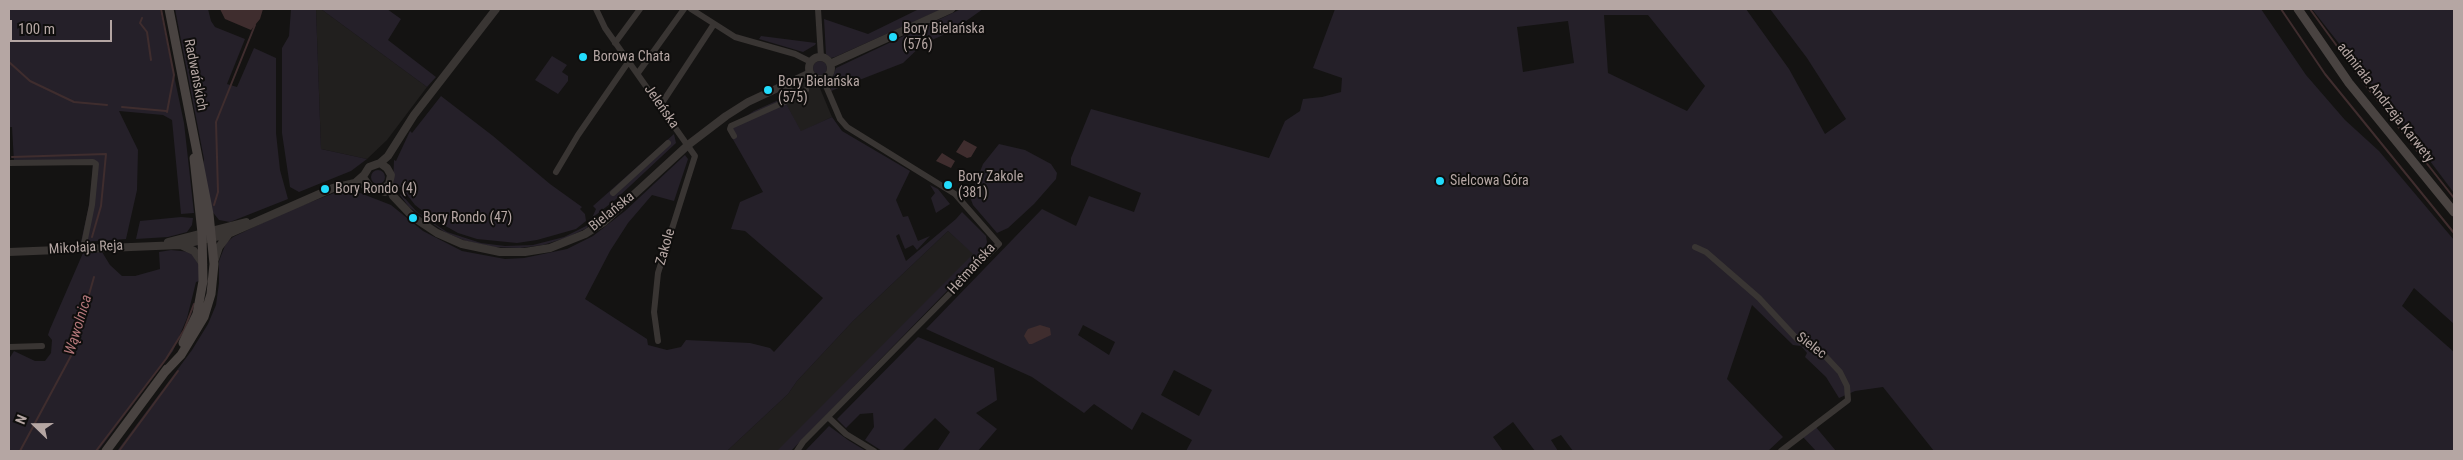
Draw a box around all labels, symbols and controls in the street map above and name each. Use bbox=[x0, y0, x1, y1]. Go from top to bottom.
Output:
scale bar bbox=[12, 10, 115, 42]
text: 100 m bbox=[18, 20, 55, 38]
place label: Bory Bielańska (576) bbox=[903, 21, 985, 54]
marker: Bory Bielańska (576) bbox=[887, 31, 899, 43]
street label: Radwańskich bbox=[180, 38, 210, 112]
street label: admirała Andrzeja Karwety bbox=[2333, 40, 2437, 166]
place label: Borowa Chata bbox=[593, 49, 670, 65]
marker: Borowa Chata bbox=[577, 51, 589, 63]
place label: Bory Bielańska (575) bbox=[778, 74, 860, 106]
street label: Jeleńska bbox=[640, 82, 682, 132]
marker: Bory Bielańska (575) bbox=[762, 84, 774, 96]
place label: Bory Zakole (381) bbox=[958, 169, 1023, 202]
place label: Sielcowa Góra bbox=[1450, 173, 1529, 189]
marker: Sielcowa Góra bbox=[1434, 175, 1446, 187]
marker: Bory Zakole (381) bbox=[942, 179, 954, 191]
place label: Bory Rondo (4) bbox=[335, 181, 417, 197]
marker: Bory Rondo (4) bbox=[319, 183, 331, 195]
street label: Bielańska bbox=[586, 189, 638, 235]
place label: Bory Rondo (47) bbox=[423, 210, 512, 226]
marker: Bory Rondo (47) bbox=[407, 212, 419, 224]
street label: Zakole bbox=[653, 227, 679, 267]
street label: Mikołaja Reja bbox=[48, 238, 124, 258]
street label: Hetmańska bbox=[945, 240, 999, 298]
water label: Wąwolnica bbox=[61, 293, 97, 357]
street label: Sielec bbox=[1793, 329, 1829, 363]
north arrow bbox=[10, 400, 60, 450]
text: N bbox=[12, 412, 30, 426]

